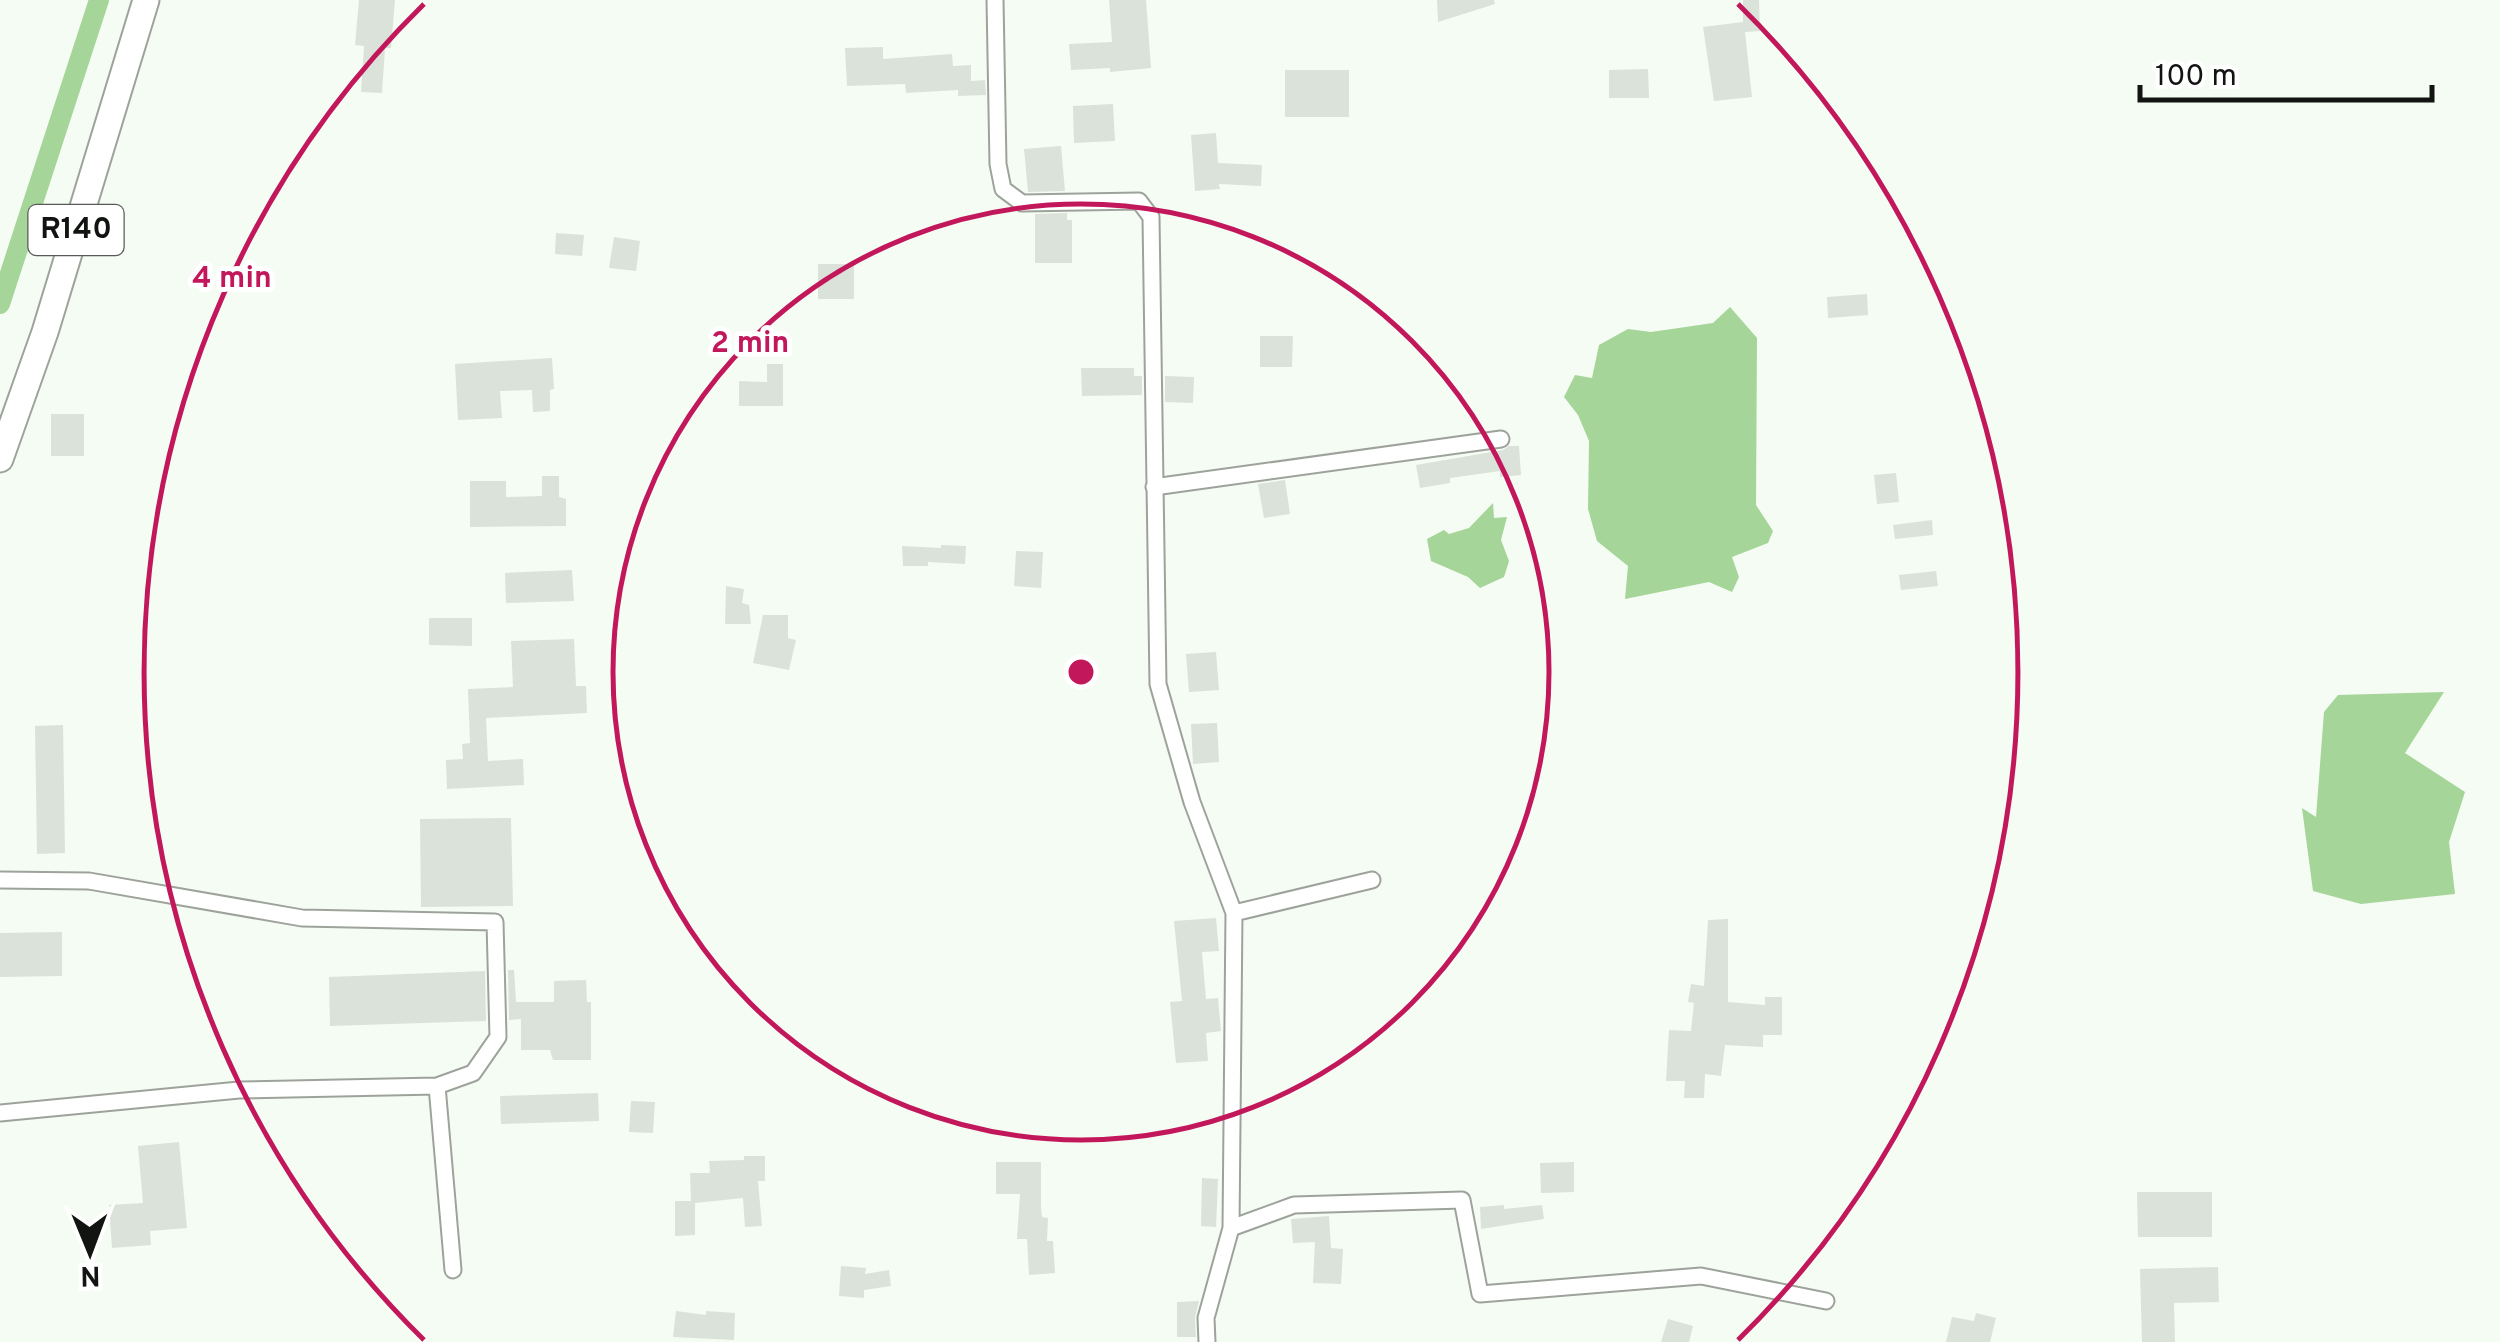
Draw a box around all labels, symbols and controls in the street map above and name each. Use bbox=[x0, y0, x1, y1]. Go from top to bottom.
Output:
scale bar bbox=[2140, 40, 2432, 102]
text: 100 m bbox=[2155, 59, 2237, 96]
road number: R140 bbox=[28, 205, 124, 255]
text: 4 min bbox=[192, 261, 272, 298]
text: 2 min bbox=[711, 326, 789, 363]
centre of rings bbox=[1063, 654, 1099, 690]
north arrow bbox=[40, 1202, 140, 1302]
text: N bbox=[80, 1256, 101, 1292]

